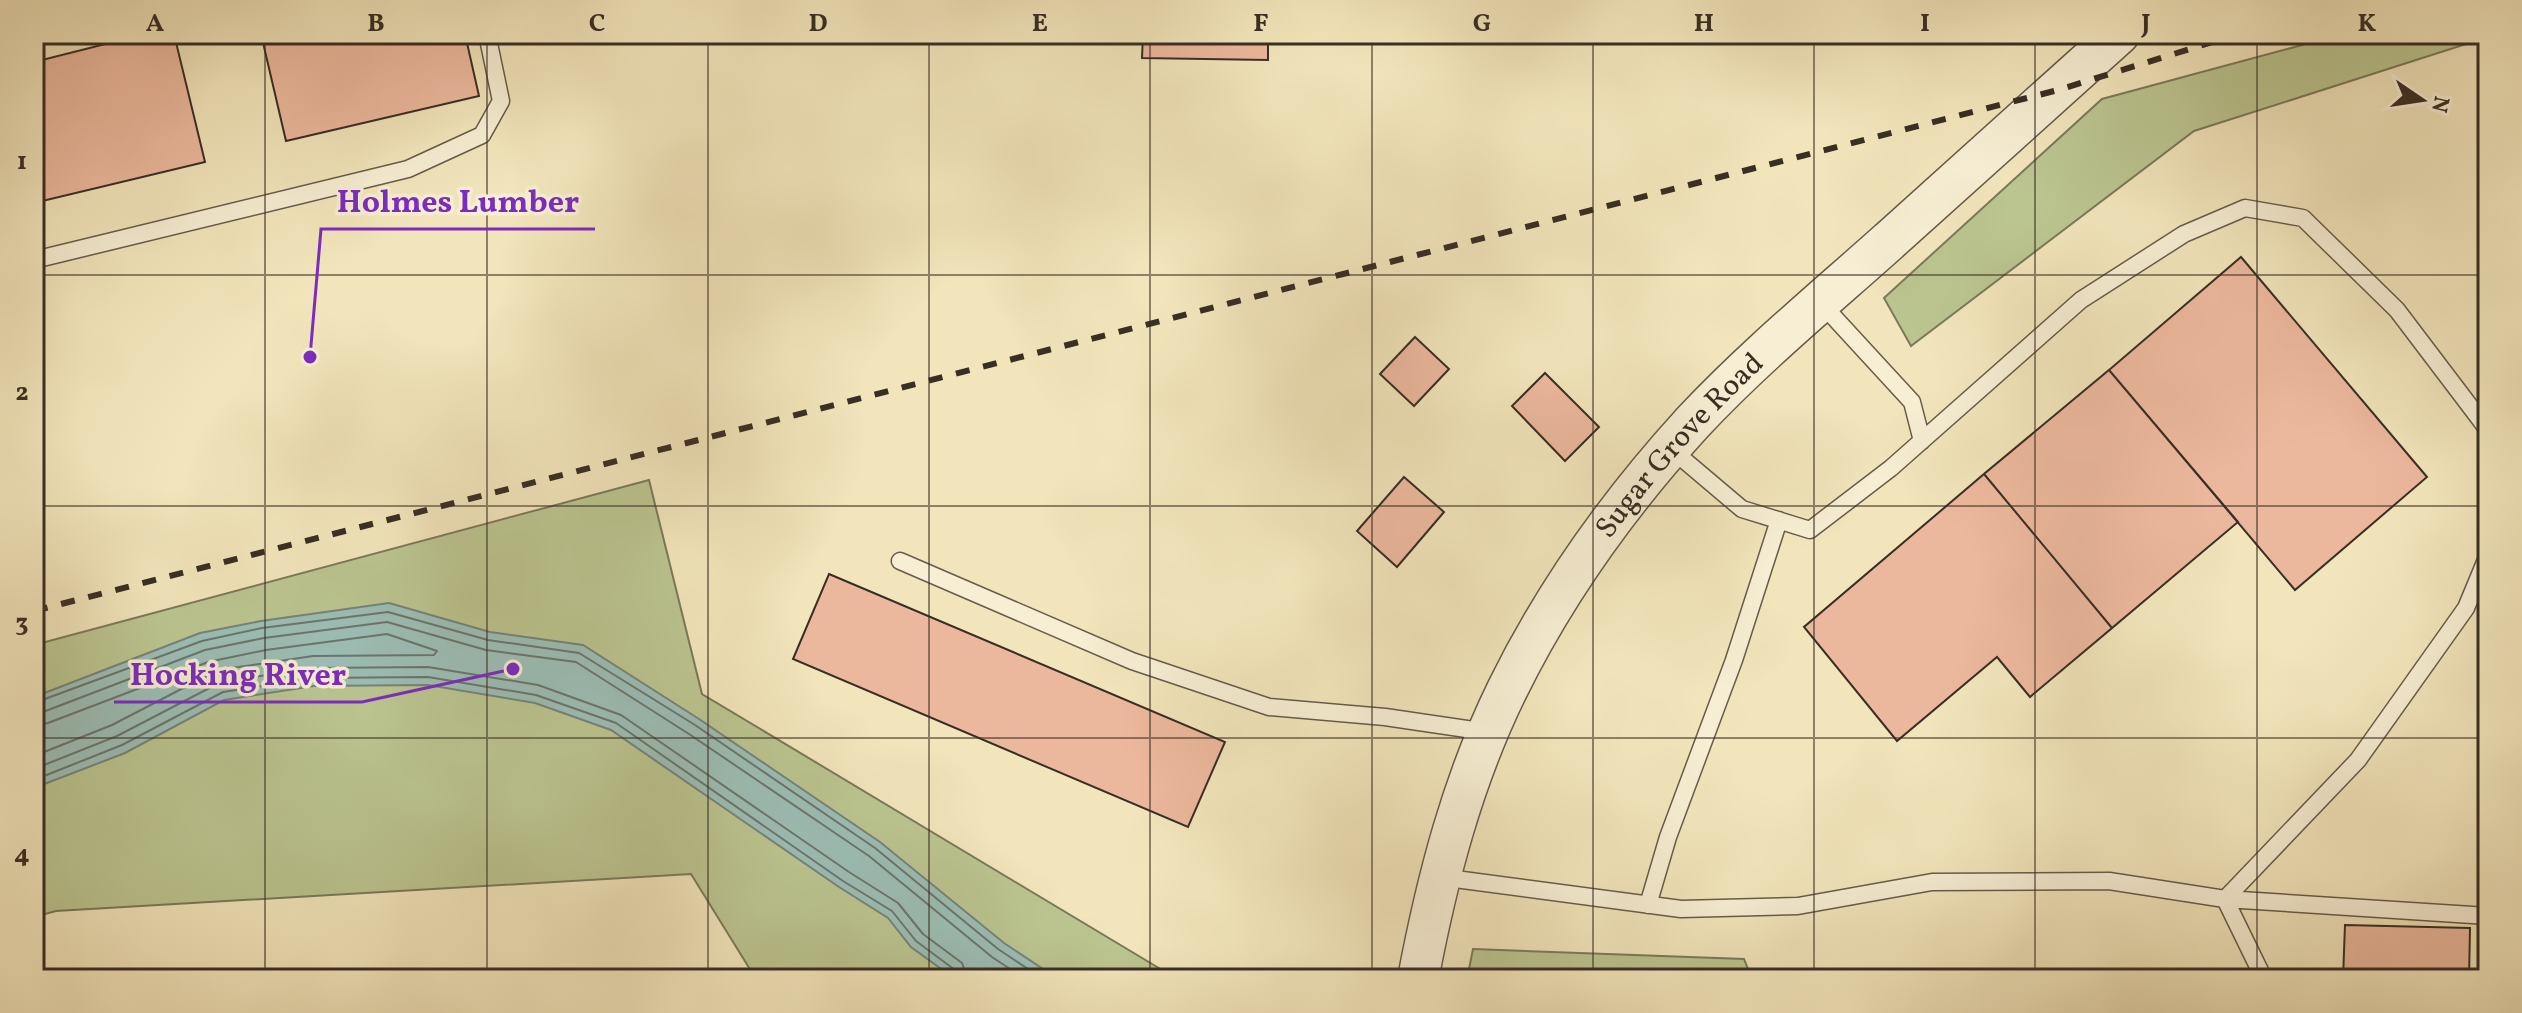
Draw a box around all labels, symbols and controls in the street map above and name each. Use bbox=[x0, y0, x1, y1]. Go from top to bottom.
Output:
text: A bbox=[146, 6, 165, 42]
text: B bbox=[367, 6, 385, 42]
text: C bbox=[589, 6, 605, 42]
text: D bbox=[808, 6, 828, 42]
text: E bbox=[1032, 6, 1048, 42]
text: F bbox=[1253, 6, 1269, 42]
text: G bbox=[1473, 6, 1491, 42]
text: H bbox=[1694, 6, 1714, 42]
text: I bbox=[1920, 6, 1930, 42]
text: J bbox=[2140, 6, 2151, 42]
text: K bbox=[2358, 6, 2377, 42]
north arrow bbox=[2382, 60, 2462, 140]
text: N bbox=[2422, 93, 2456, 115]
text: 1 bbox=[17, 144, 27, 180]
callout: Holmes Lumber bbox=[321, 173, 595, 229]
text: Holmes Lumber bbox=[337, 182, 579, 226]
street label: Sugar Grove Road bbox=[1586, 344, 1774, 548]
text: 2 bbox=[15, 375, 29, 411]
text: 3 bbox=[15, 606, 29, 642]
callout: Hocking River bbox=[114, 646, 362, 702]
text: Hocking River bbox=[130, 655, 346, 699]
text: 4 bbox=[14, 837, 30, 873]

